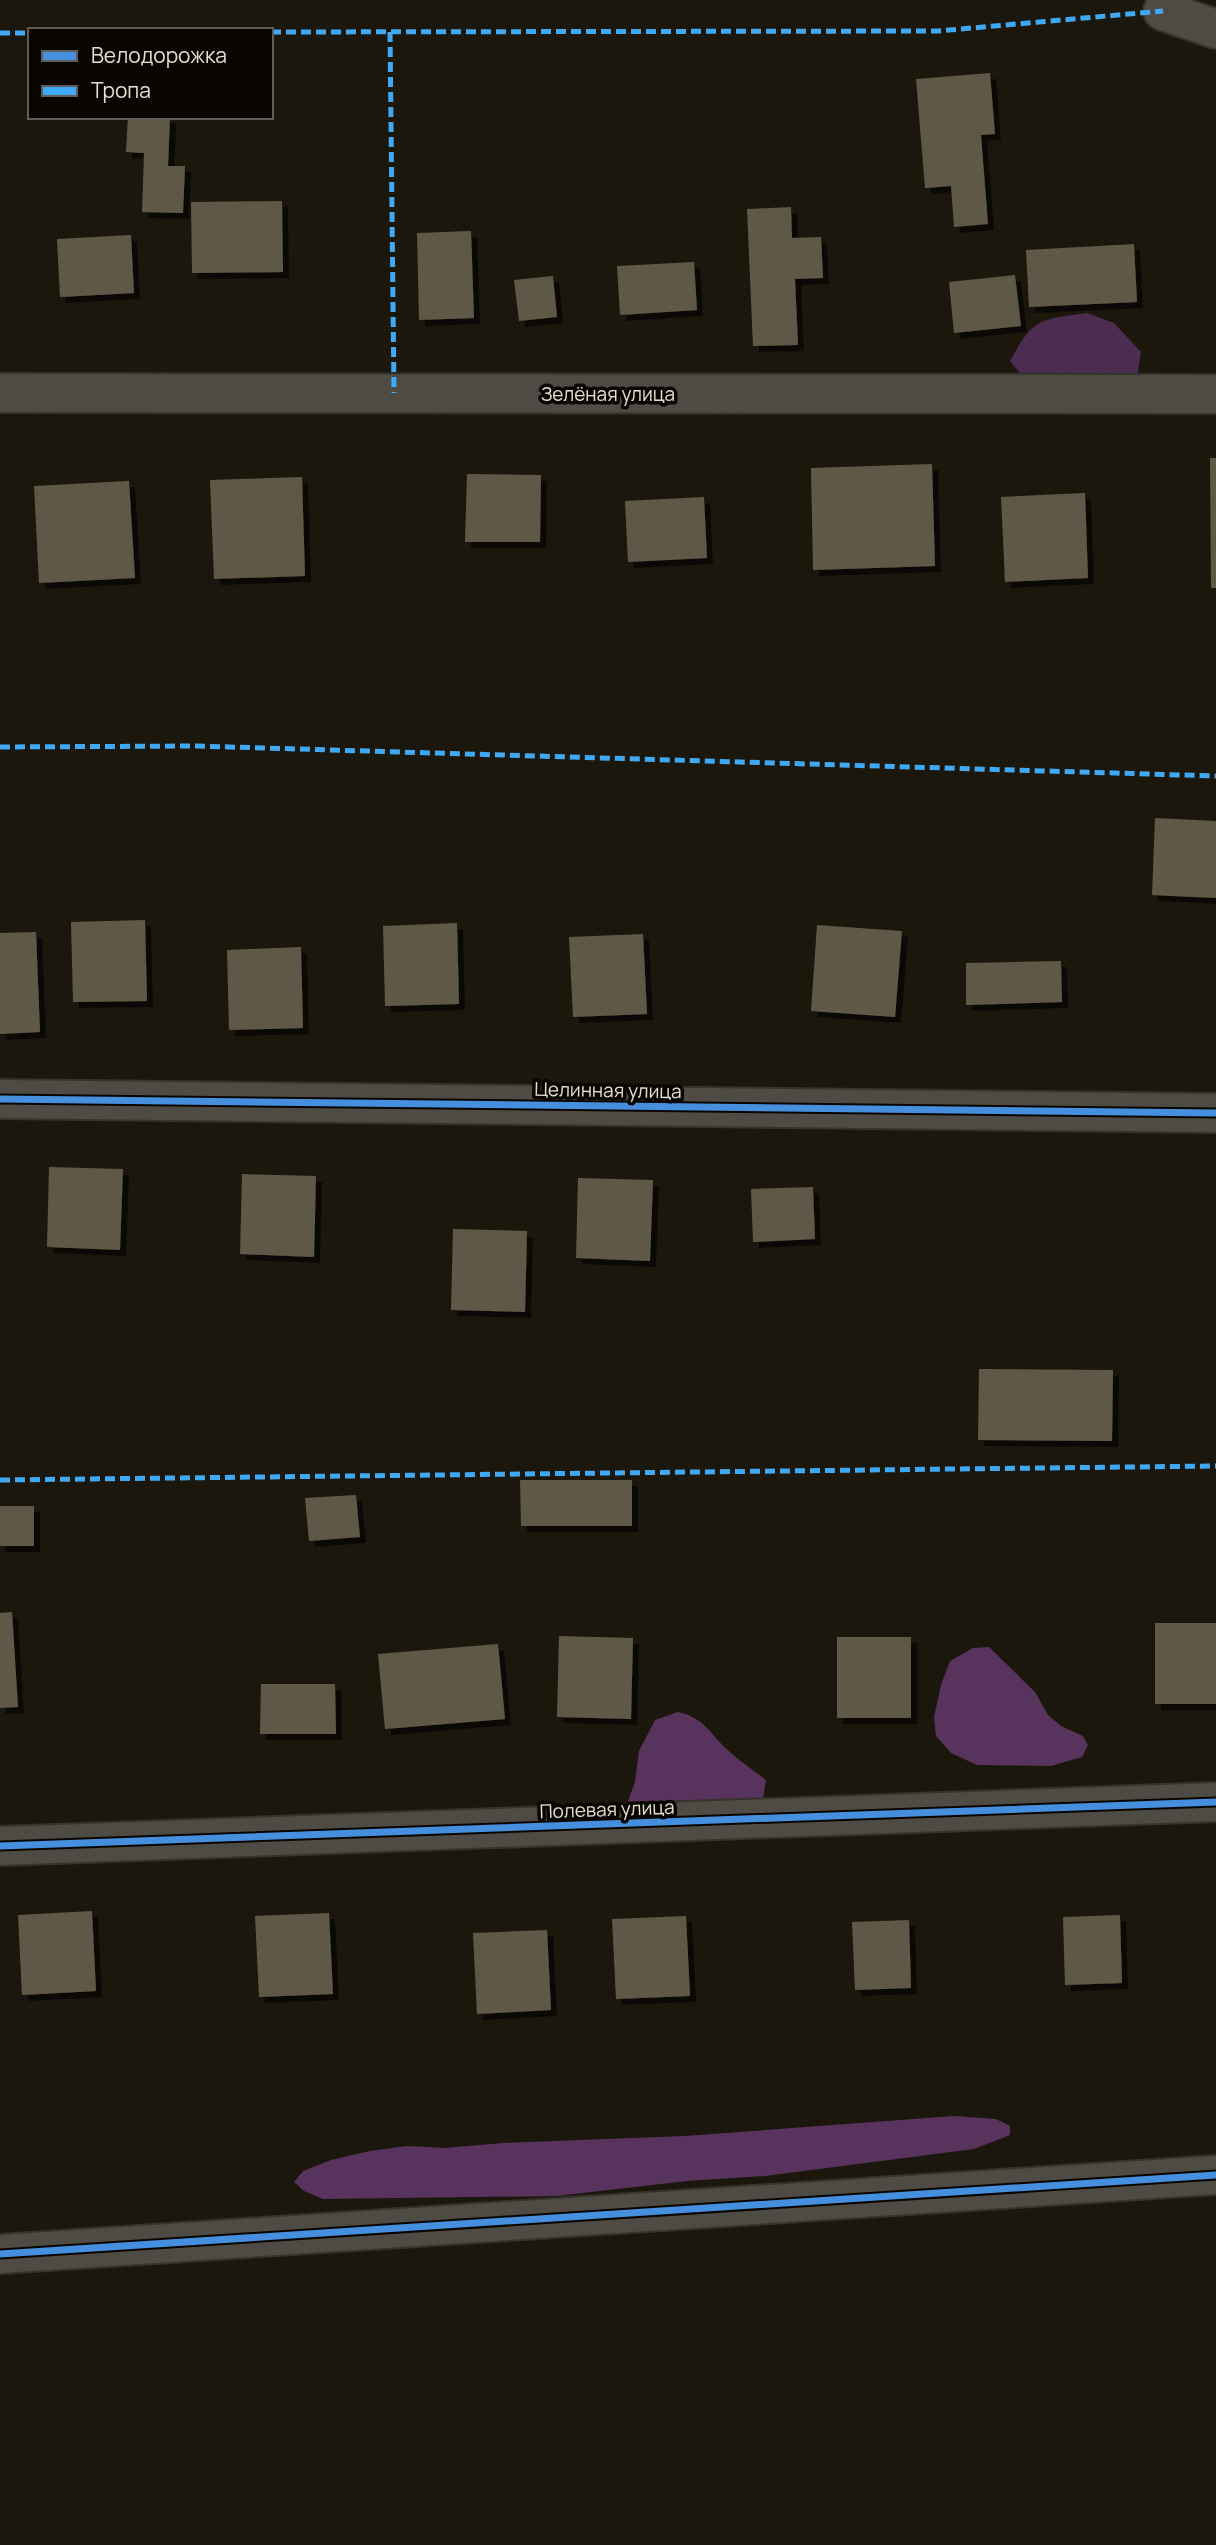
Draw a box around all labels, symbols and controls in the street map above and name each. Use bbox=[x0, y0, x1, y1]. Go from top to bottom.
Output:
legend bbox=[28, 28, 273, 119]
text: Велодорожка bbox=[91, 41, 227, 69]
text: Тропа bbox=[91, 76, 151, 104]
street label: Зелёная улица bbox=[541, 381, 675, 407]
street label: Целинная улица bbox=[534, 1076, 682, 1104]
street label: Полевая улица bbox=[539, 1794, 675, 1824]

